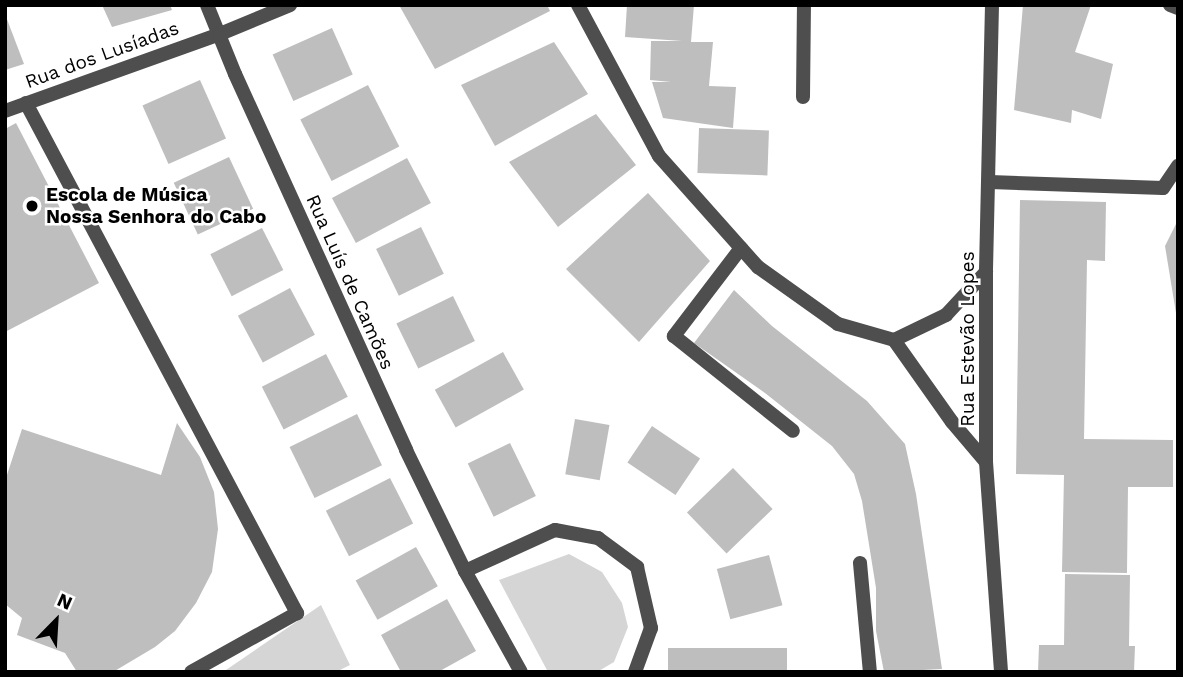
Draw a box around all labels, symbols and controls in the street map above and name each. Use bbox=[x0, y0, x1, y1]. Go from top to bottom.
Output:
street label: Rua dos Lusíadas bbox=[22, 16, 182, 94]
place label: Escola de Música Nossa Senhora do Cabo bbox=[46, 184, 267, 228]
street label: Rua Luís de Camões bbox=[301, 191, 399, 373]
marker: Escola de Música Nossa Senhora do Cabo bbox=[24, 198, 40, 214]
street label: Rua Estevão Lopes bbox=[957, 251, 979, 427]
north arrow bbox=[21, 586, 91, 656]
text: N bbox=[54, 588, 76, 615]

